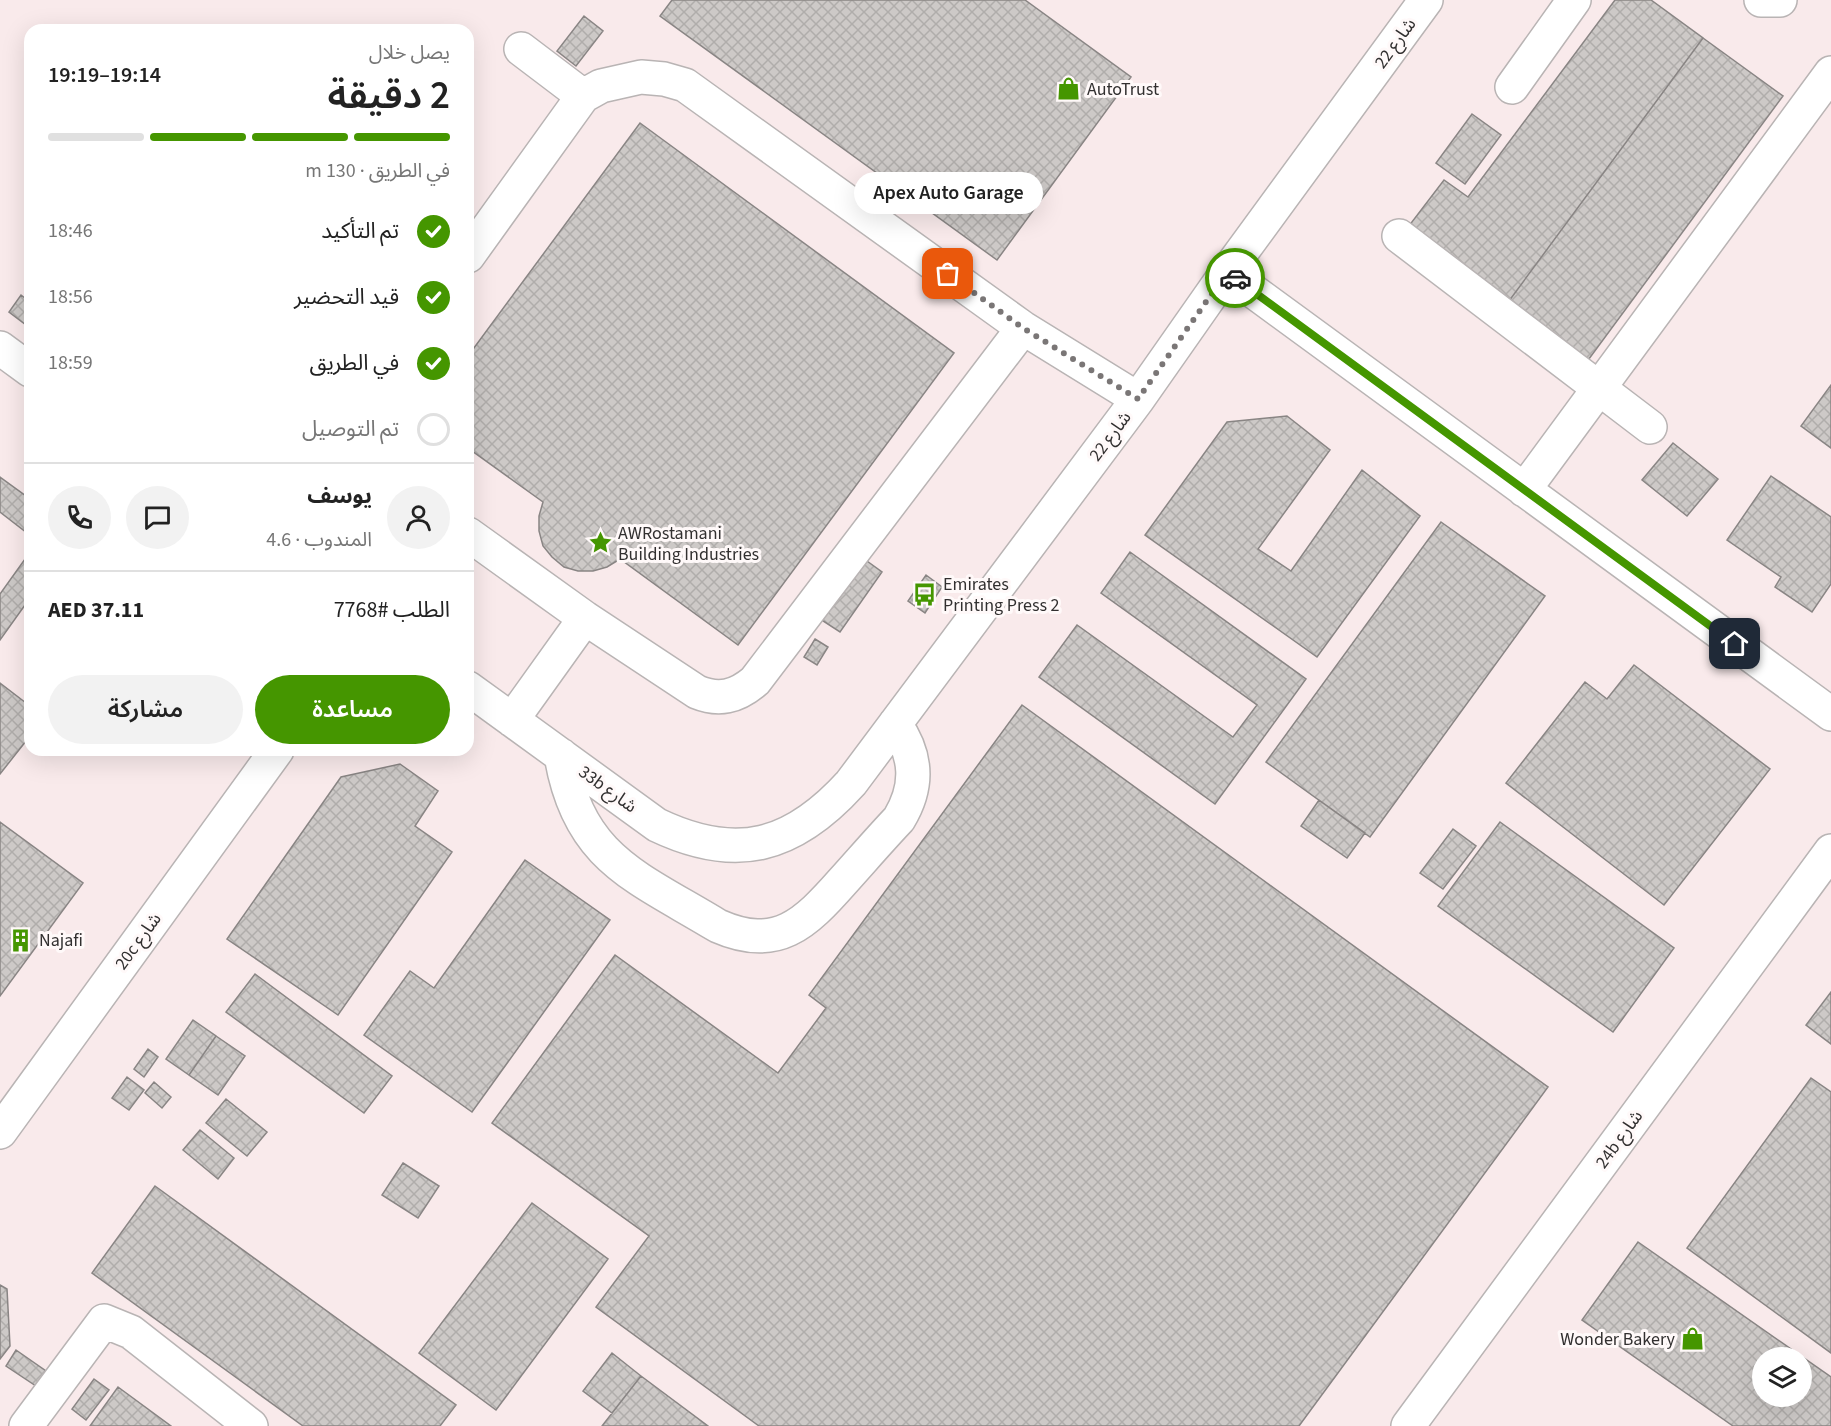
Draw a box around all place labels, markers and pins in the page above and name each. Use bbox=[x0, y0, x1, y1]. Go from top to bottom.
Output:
shop icon: AutoTrust bbox=[1056, 76, 1082, 102]
place label: AutoTrust bbox=[1087, 77, 1159, 102]
callout: Apex Auto Garage bbox=[854, 172, 1042, 214]
pin bbox=[922, 248, 973, 299]
place label: AWRostamani Building Industries bbox=[618, 521, 759, 567]
place icon: AWRostamani Building Industries bbox=[587, 530, 613, 556]
place label: Emirates Printing Press 2 bbox=[943, 572, 1060, 618]
bus stop icon: Emirates Printing Press 2 bbox=[912, 581, 938, 607]
pin bbox=[1709, 618, 1760, 669]
building icon: Najafi bbox=[8, 927, 34, 953]
place label: Najafi bbox=[39, 928, 83, 953]
shop icon: Wonder Bakery bbox=[1680, 1326, 1706, 1352]
place label: Wonder Bakery bbox=[1560, 1327, 1676, 1352]

